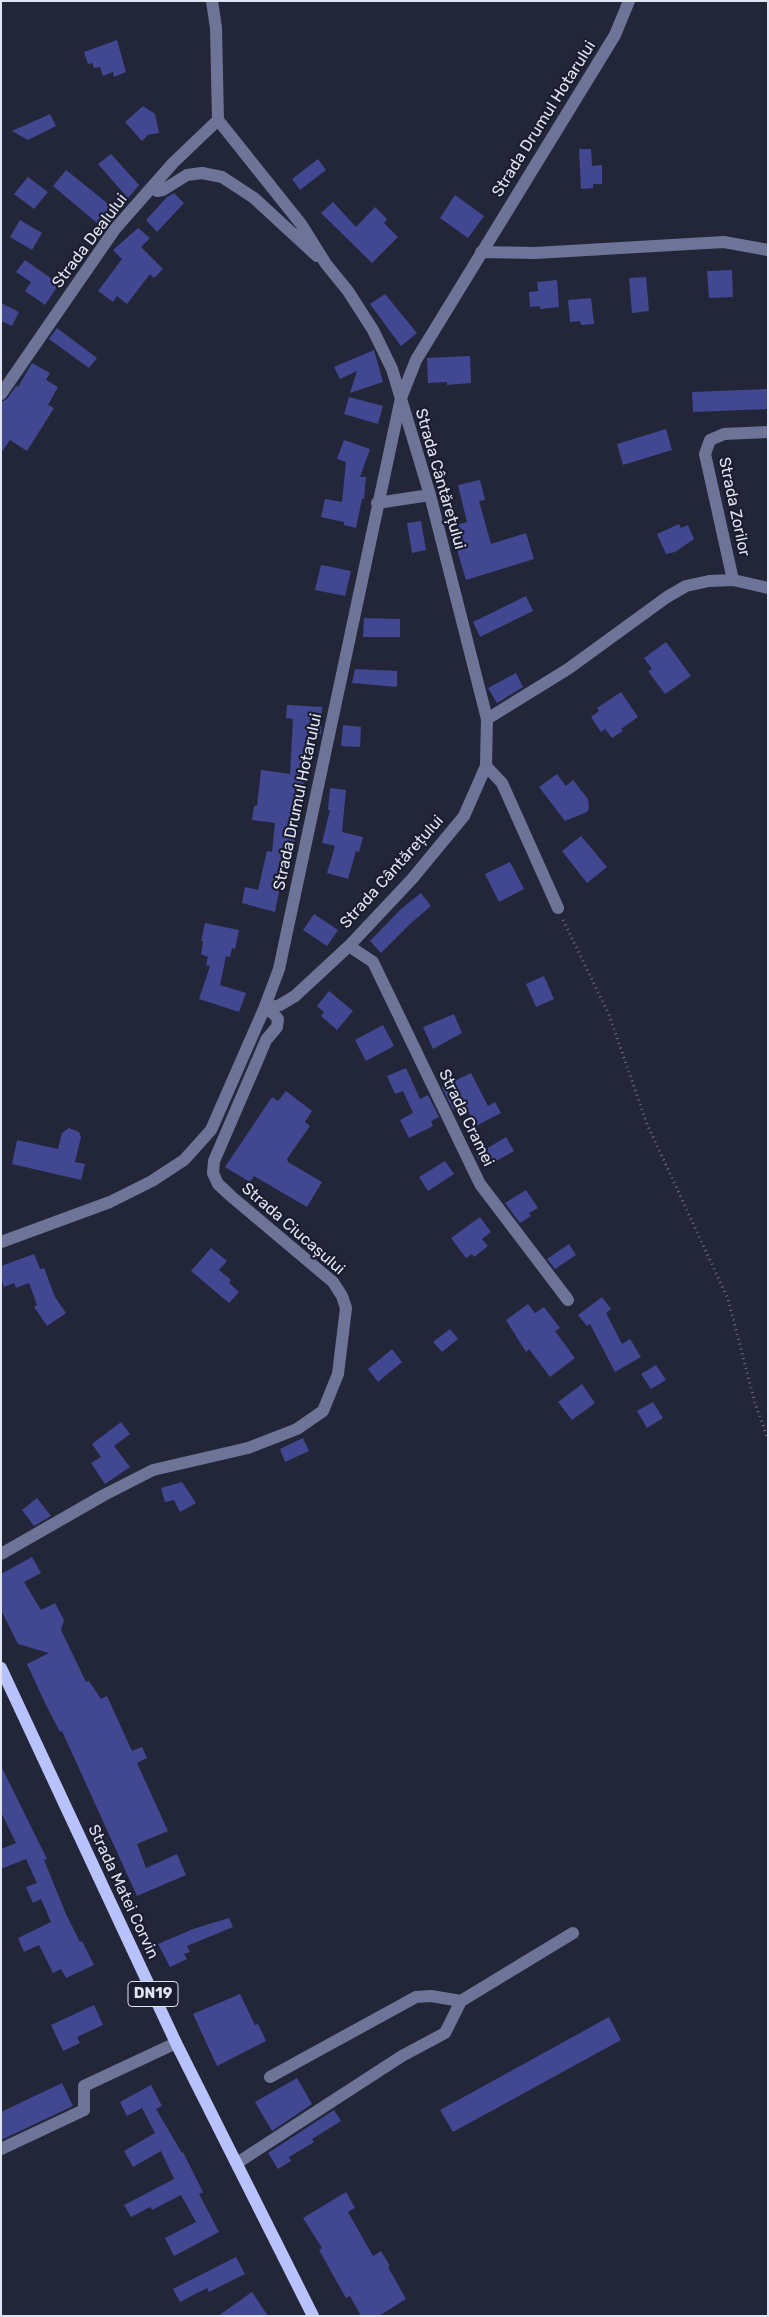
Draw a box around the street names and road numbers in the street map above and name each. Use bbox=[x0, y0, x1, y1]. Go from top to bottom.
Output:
street label: Strada Drumul Hotarului bbox=[488, 37, 600, 201]
street label: Strada Dealului bbox=[48, 190, 132, 292]
street label: Strada Cântărețului bbox=[411, 406, 469, 552]
street label: Strada Zorilor bbox=[714, 456, 754, 558]
street label: Strada Drumul Hotarului bbox=[270, 712, 326, 892]
street label: Strada Cântărețului bbox=[336, 812, 448, 932]
street label: Strada Cramei bbox=[434, 1066, 498, 1170]
street label: Strada Ciucașului bbox=[238, 1179, 348, 1279]
street label: Strada Matei Corvin bbox=[83, 1822, 163, 1962]
road number: DN19 bbox=[128, 1982, 178, 2006]

